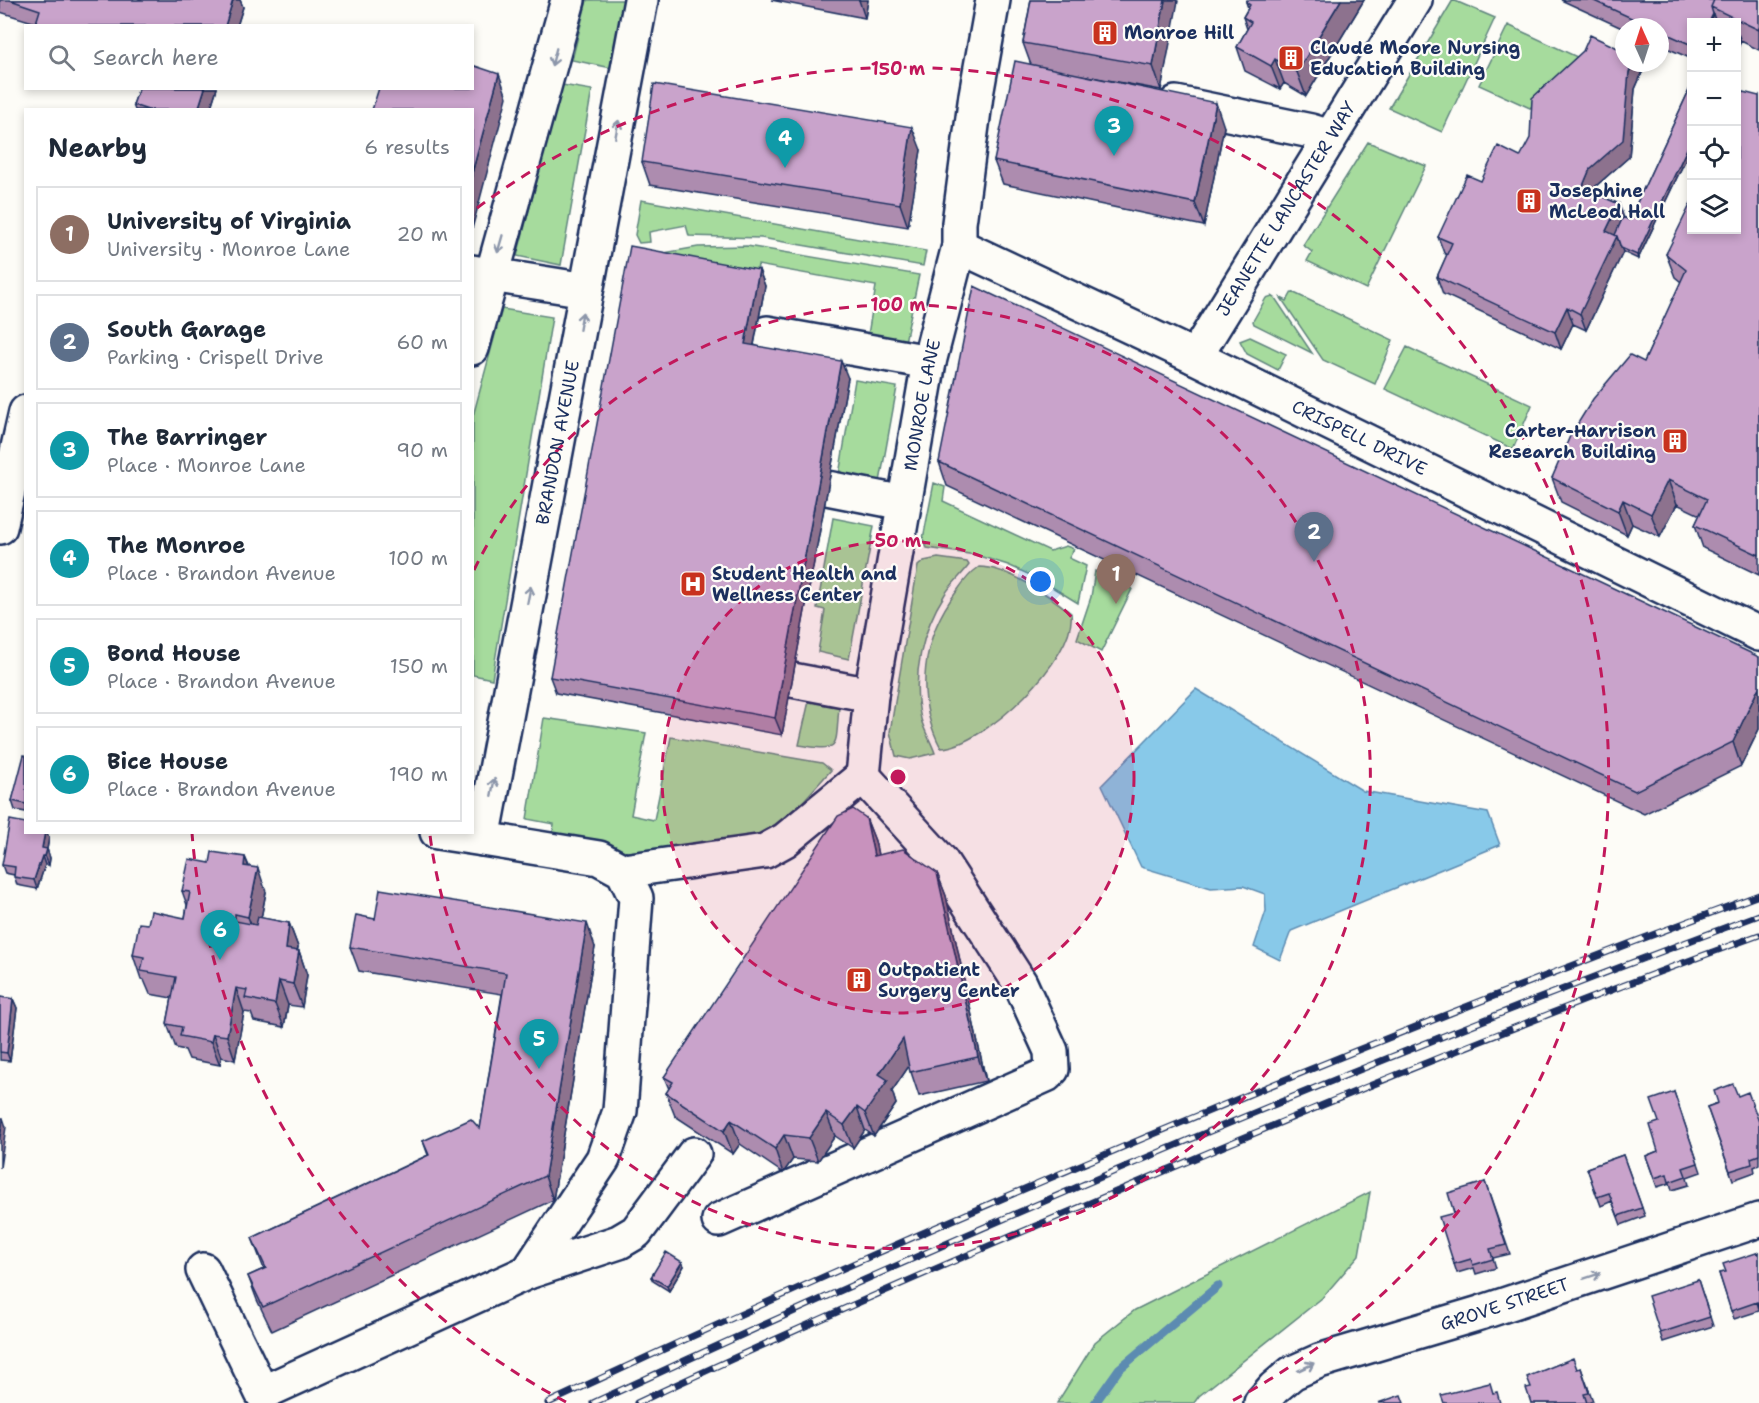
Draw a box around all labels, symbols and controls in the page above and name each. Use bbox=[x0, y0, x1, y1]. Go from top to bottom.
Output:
building icon: Monroe Hill bbox=[1090, 18, 1120, 48]
north arrow bbox=[1615, 18, 1669, 72]
map controls bbox=[1687, 18, 1741, 234]
button: + bbox=[1687, 18, 1741, 72]
place label: Monroe Hill bbox=[1124, 21, 1234, 45]
search box bbox=[24, 24, 474, 90]
place label: Claude Moore Nursing Education Building bbox=[1310, 36, 1521, 81]
icon: search bbox=[45, 41, 78, 74]
text: Search here bbox=[93, 43, 219, 72]
building icon: Claude Moore Nursing Education Building bbox=[1276, 43, 1306, 73]
one-way arrow bbox=[548, 47, 559, 66]
text: 150 m bbox=[871, 57, 926, 81]
button: − bbox=[1687, 72, 1741, 126]
street label: JEANETTE LANCASTER WAY bbox=[1211, 97, 1362, 321]
pin: 3 bbox=[1094, 106, 1134, 156]
pin: 4 bbox=[766, 118, 804, 168]
one-way arrow bbox=[612, 120, 623, 140]
button: locate bbox=[1687, 126, 1741, 180]
text: Nearby bbox=[48, 130, 147, 165]
text: 6 results bbox=[364, 134, 450, 160]
place label: Josephine McLeod Hall bbox=[1549, 179, 1665, 224]
button: layers bbox=[1687, 180, 1741, 234]
building icon: Josephine McLeod Hall bbox=[1514, 186, 1544, 216]
text: University of Virginia bbox=[107, 207, 351, 236]
text: 1 bbox=[65, 221, 74, 247]
text: 20 m bbox=[397, 221, 448, 247]
one-way arrow bbox=[494, 234, 506, 253]
text: University · Monroe Lane bbox=[107, 236, 350, 262]
text: 100 m bbox=[870, 293, 926, 317]
one-way arrow bbox=[576, 312, 587, 331]
text: South Garage bbox=[107, 315, 266, 344]
text: 2 bbox=[63, 329, 77, 355]
text: 60 m bbox=[396, 329, 448, 355]
street label: MONROE LANE bbox=[898, 336, 947, 473]
text: Parking · Crispell Drive bbox=[107, 344, 324, 370]
street label: BRANDON AVENUE bbox=[530, 358, 585, 527]
street label: CRISPELL DRIVE bbox=[1288, 394, 1431, 481]
place label: Carter-Harrison Research Building bbox=[1489, 419, 1656, 464]
text: The Barringer bbox=[107, 423, 267, 452]
building icon: Carter-Harrison Research Building bbox=[1660, 426, 1690, 456]
text: 3 bbox=[63, 437, 77, 463]
text: 90 m bbox=[396, 437, 448, 463]
text: Place · Monroe Lane bbox=[107, 452, 306, 478]
pin: 2 bbox=[1294, 512, 1334, 562]
text: 50 m bbox=[875, 529, 922, 553]
text: The Monroe bbox=[107, 531, 246, 560]
text: 4 bbox=[63, 545, 77, 571]
text: 100 m bbox=[388, 545, 448, 571]
pin: 1 bbox=[1096, 554, 1136, 604]
text: Place · Brandon Avenue bbox=[107, 560, 336, 586]
place label: Student Health and Wellness Center bbox=[712, 562, 897, 607]
your location bbox=[1026, 567, 1055, 596]
hospital icon: Student Health and Wellness Center bbox=[678, 569, 708, 599]
one-way arrow bbox=[524, 586, 535, 606]
text: Bond House bbox=[107, 639, 241, 668]
text: 5 bbox=[63, 653, 76, 679]
text: 150 m bbox=[390, 653, 448, 679]
text: Place · Brandon Avenue bbox=[107, 668, 336, 694]
text: Bice House bbox=[107, 747, 228, 776]
text: 6 bbox=[63, 761, 77, 787]
text: 190 m bbox=[389, 761, 448, 787]
centre of rings bbox=[888, 767, 908, 787]
text: Place · Brandon Avenue bbox=[107, 776, 336, 802]
one-way arrow bbox=[488, 778, 499, 797]
pin: 6 bbox=[200, 910, 240, 960]
place label: Outpatient Surgery Center bbox=[878, 958, 1020, 1003]
building icon: Outpatient Surgery Center bbox=[844, 965, 874, 995]
pin: 5 bbox=[520, 1020, 558, 1069]
one-way arrow bbox=[1582, 1270, 1601, 1281]
street label: GROVE STREET bbox=[1437, 1272, 1572, 1336]
one-way arrow bbox=[1297, 1361, 1315, 1373]

